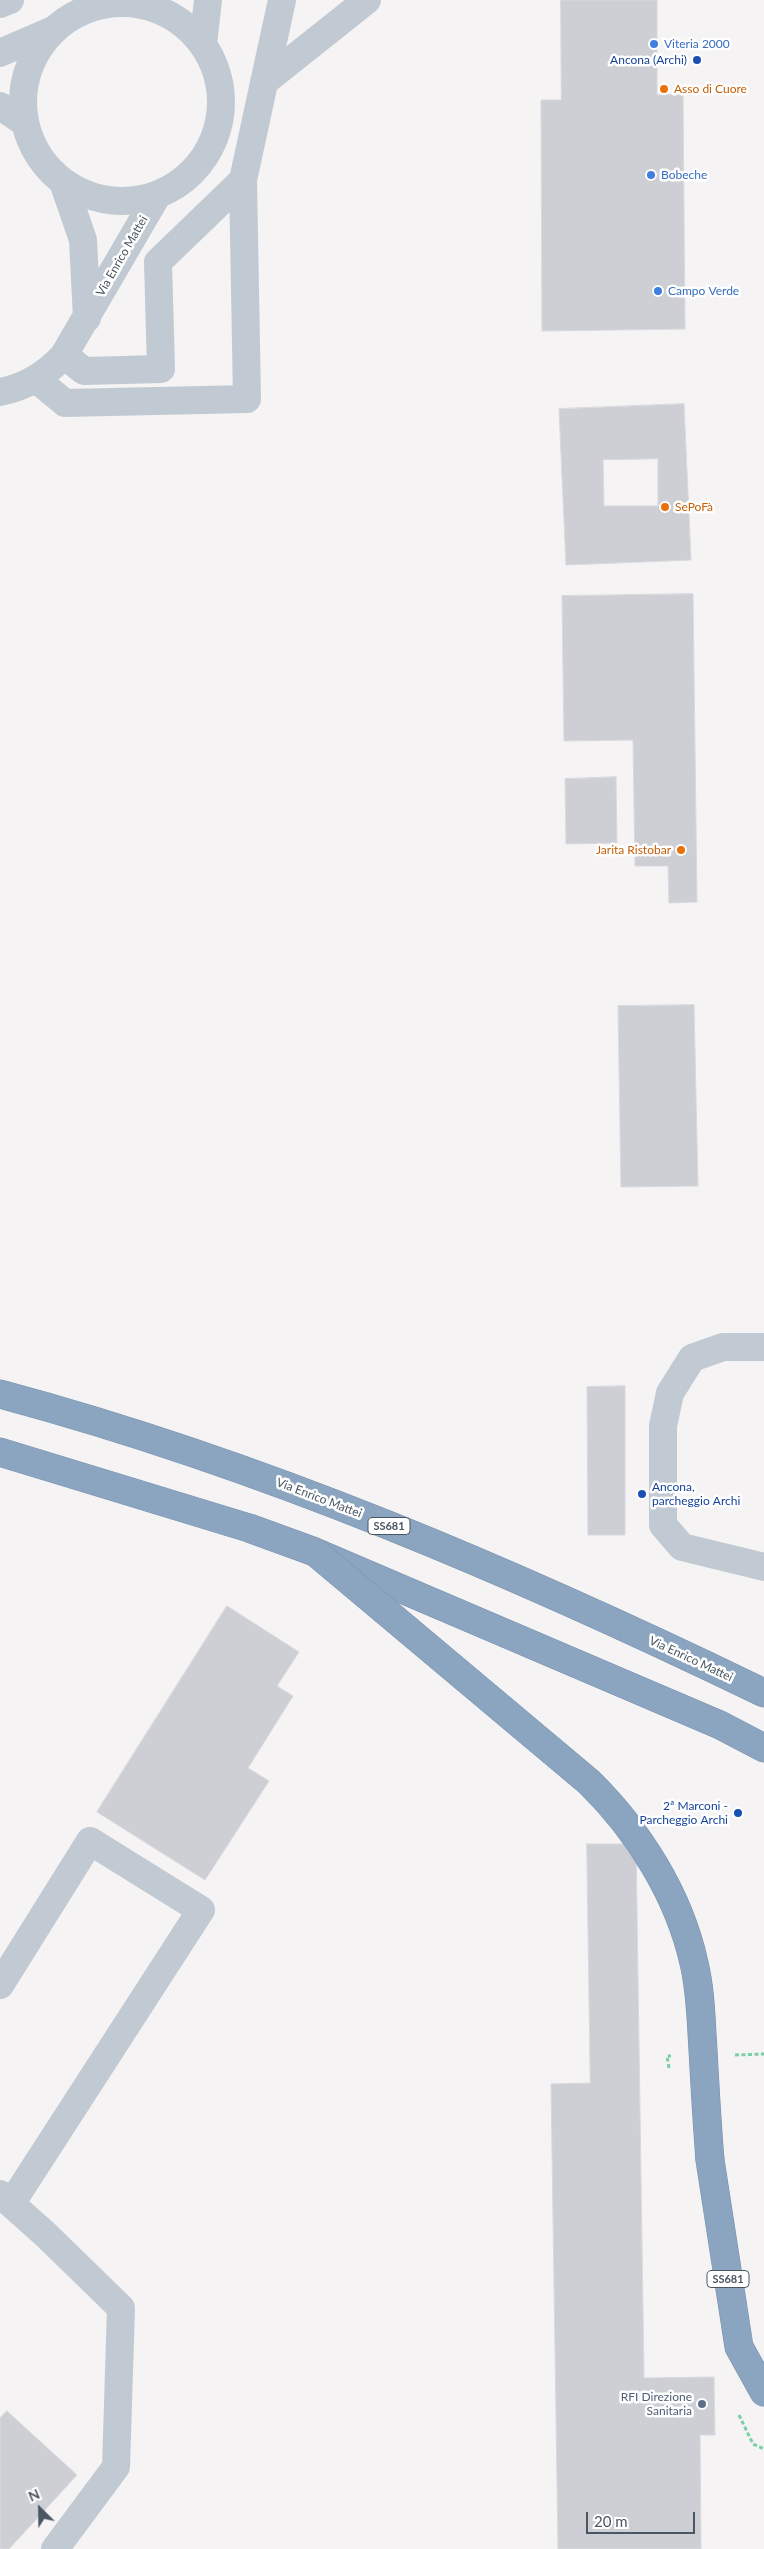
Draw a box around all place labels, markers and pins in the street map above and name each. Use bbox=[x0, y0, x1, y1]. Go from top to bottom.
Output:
place label: Viteria 2000 bbox=[664, 37, 730, 51]
marker: Viteria 2000 bbox=[648, 38, 660, 50]
place label: Ancona (Archi) bbox=[610, 53, 687, 67]
marker: Ancona (Archi) bbox=[691, 54, 703, 66]
place label: Asso di Cuore bbox=[674, 82, 747, 96]
marker: Asso di Cuore bbox=[658, 83, 670, 95]
place label: Bobeche bbox=[661, 168, 707, 182]
marker: Bobeche bbox=[645, 169, 657, 181]
place label: Campo Verde bbox=[668, 284, 739, 298]
marker: Campo Verde bbox=[652, 285, 664, 297]
place label: SePoFà bbox=[675, 500, 713, 514]
marker: SePoFà bbox=[659, 501, 671, 513]
place label: Jarita Ristobar bbox=[596, 843, 671, 857]
marker: Jarita Ristobar bbox=[675, 844, 687, 856]
place label: Ancona, parcheggio Archi bbox=[652, 1480, 740, 1508]
marker: Ancona, parcheggio Archi bbox=[636, 1488, 648, 1500]
place label: 2ª Marconi - Parcheggio Archi bbox=[639, 1799, 728, 1827]
marker: 2ª Marconi - Parcheggio Archi bbox=[732, 1807, 744, 1819]
place label: RFI Direzione Sanitaria bbox=[621, 2390, 692, 2418]
marker: RFI Direzione Sanitaria bbox=[696, 2398, 708, 2410]

